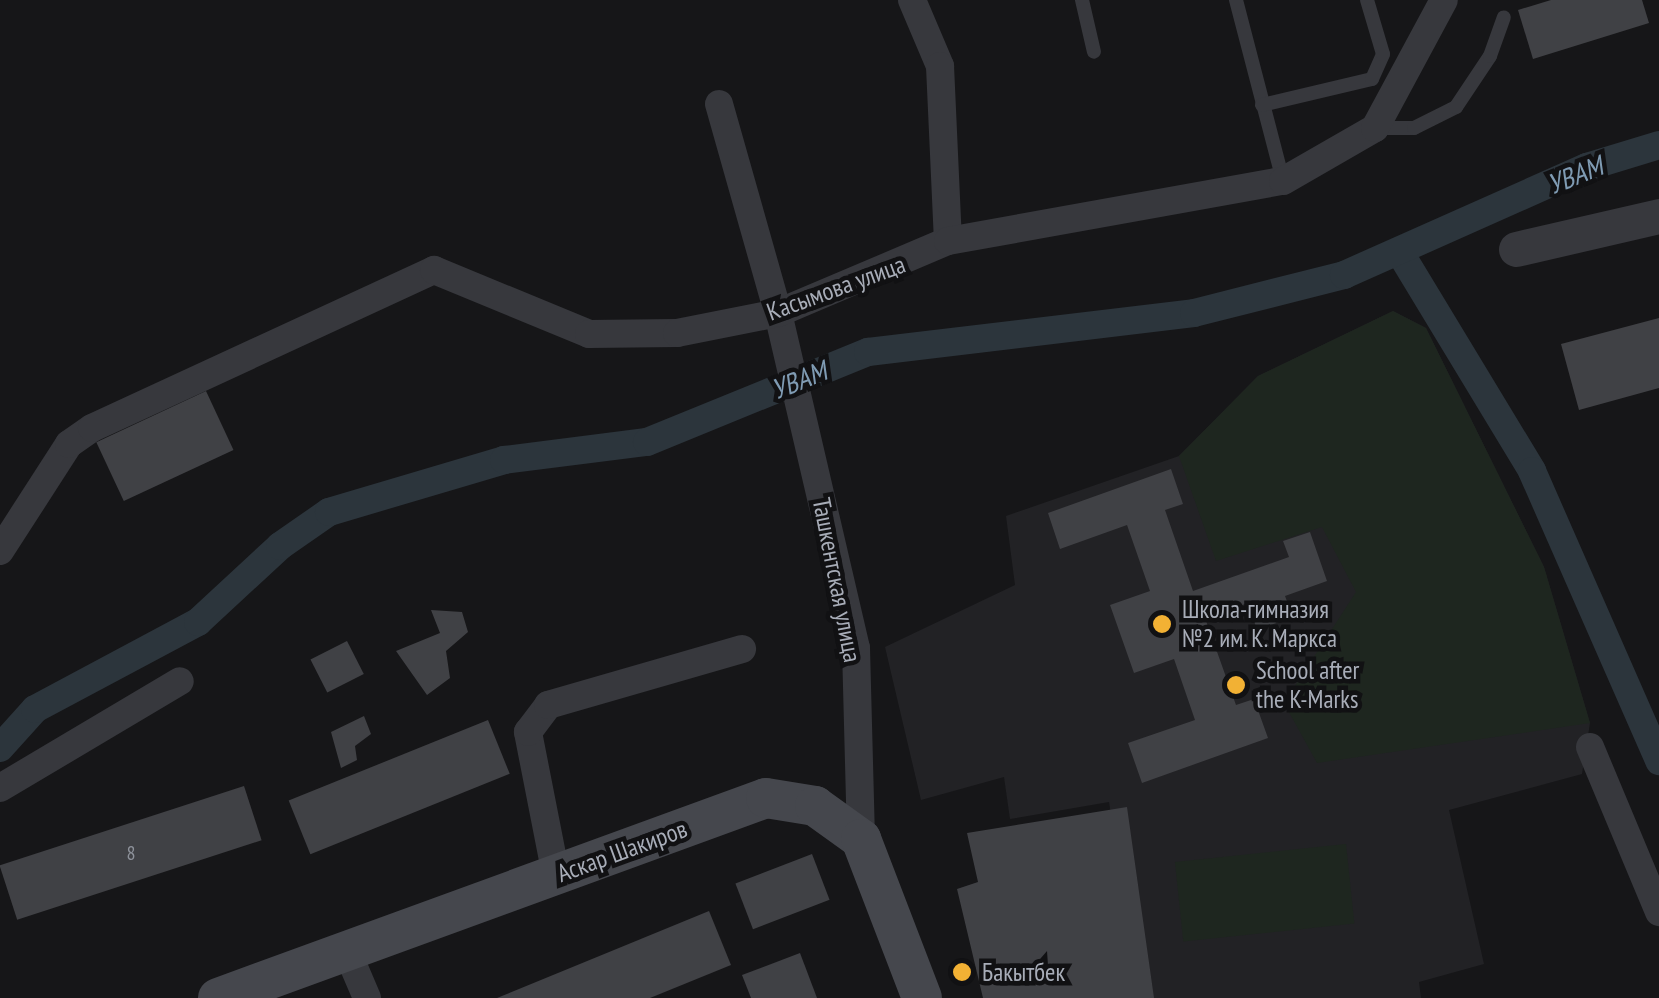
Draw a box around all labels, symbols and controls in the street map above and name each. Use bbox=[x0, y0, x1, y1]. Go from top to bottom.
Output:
water label: УВАМ bbox=[1542, 149, 1608, 201]
street label: Касымова улица bbox=[763, 249, 909, 327]
water label: УВАМ bbox=[766, 354, 832, 406]
street label: Ташкентская улица bbox=[806, 495, 868, 665]
place label: Школа-гимназия №2 им. К. Маркса bbox=[1182, 595, 1340, 654]
marker: Школа-гимназия №2 им. К. Маркса bbox=[1151, 613, 1173, 635]
place label: School after the K-Marks bbox=[1256, 656, 1359, 715]
marker: School after the K-Marks bbox=[1225, 674, 1247, 696]
street label: Аскар Шакиров bbox=[553, 814, 691, 888]
house number: 8 bbox=[127, 841, 135, 865]
place label: Бакытбек bbox=[982, 957, 1065, 987]
marker: Бакытбек bbox=[951, 961, 973, 983]

